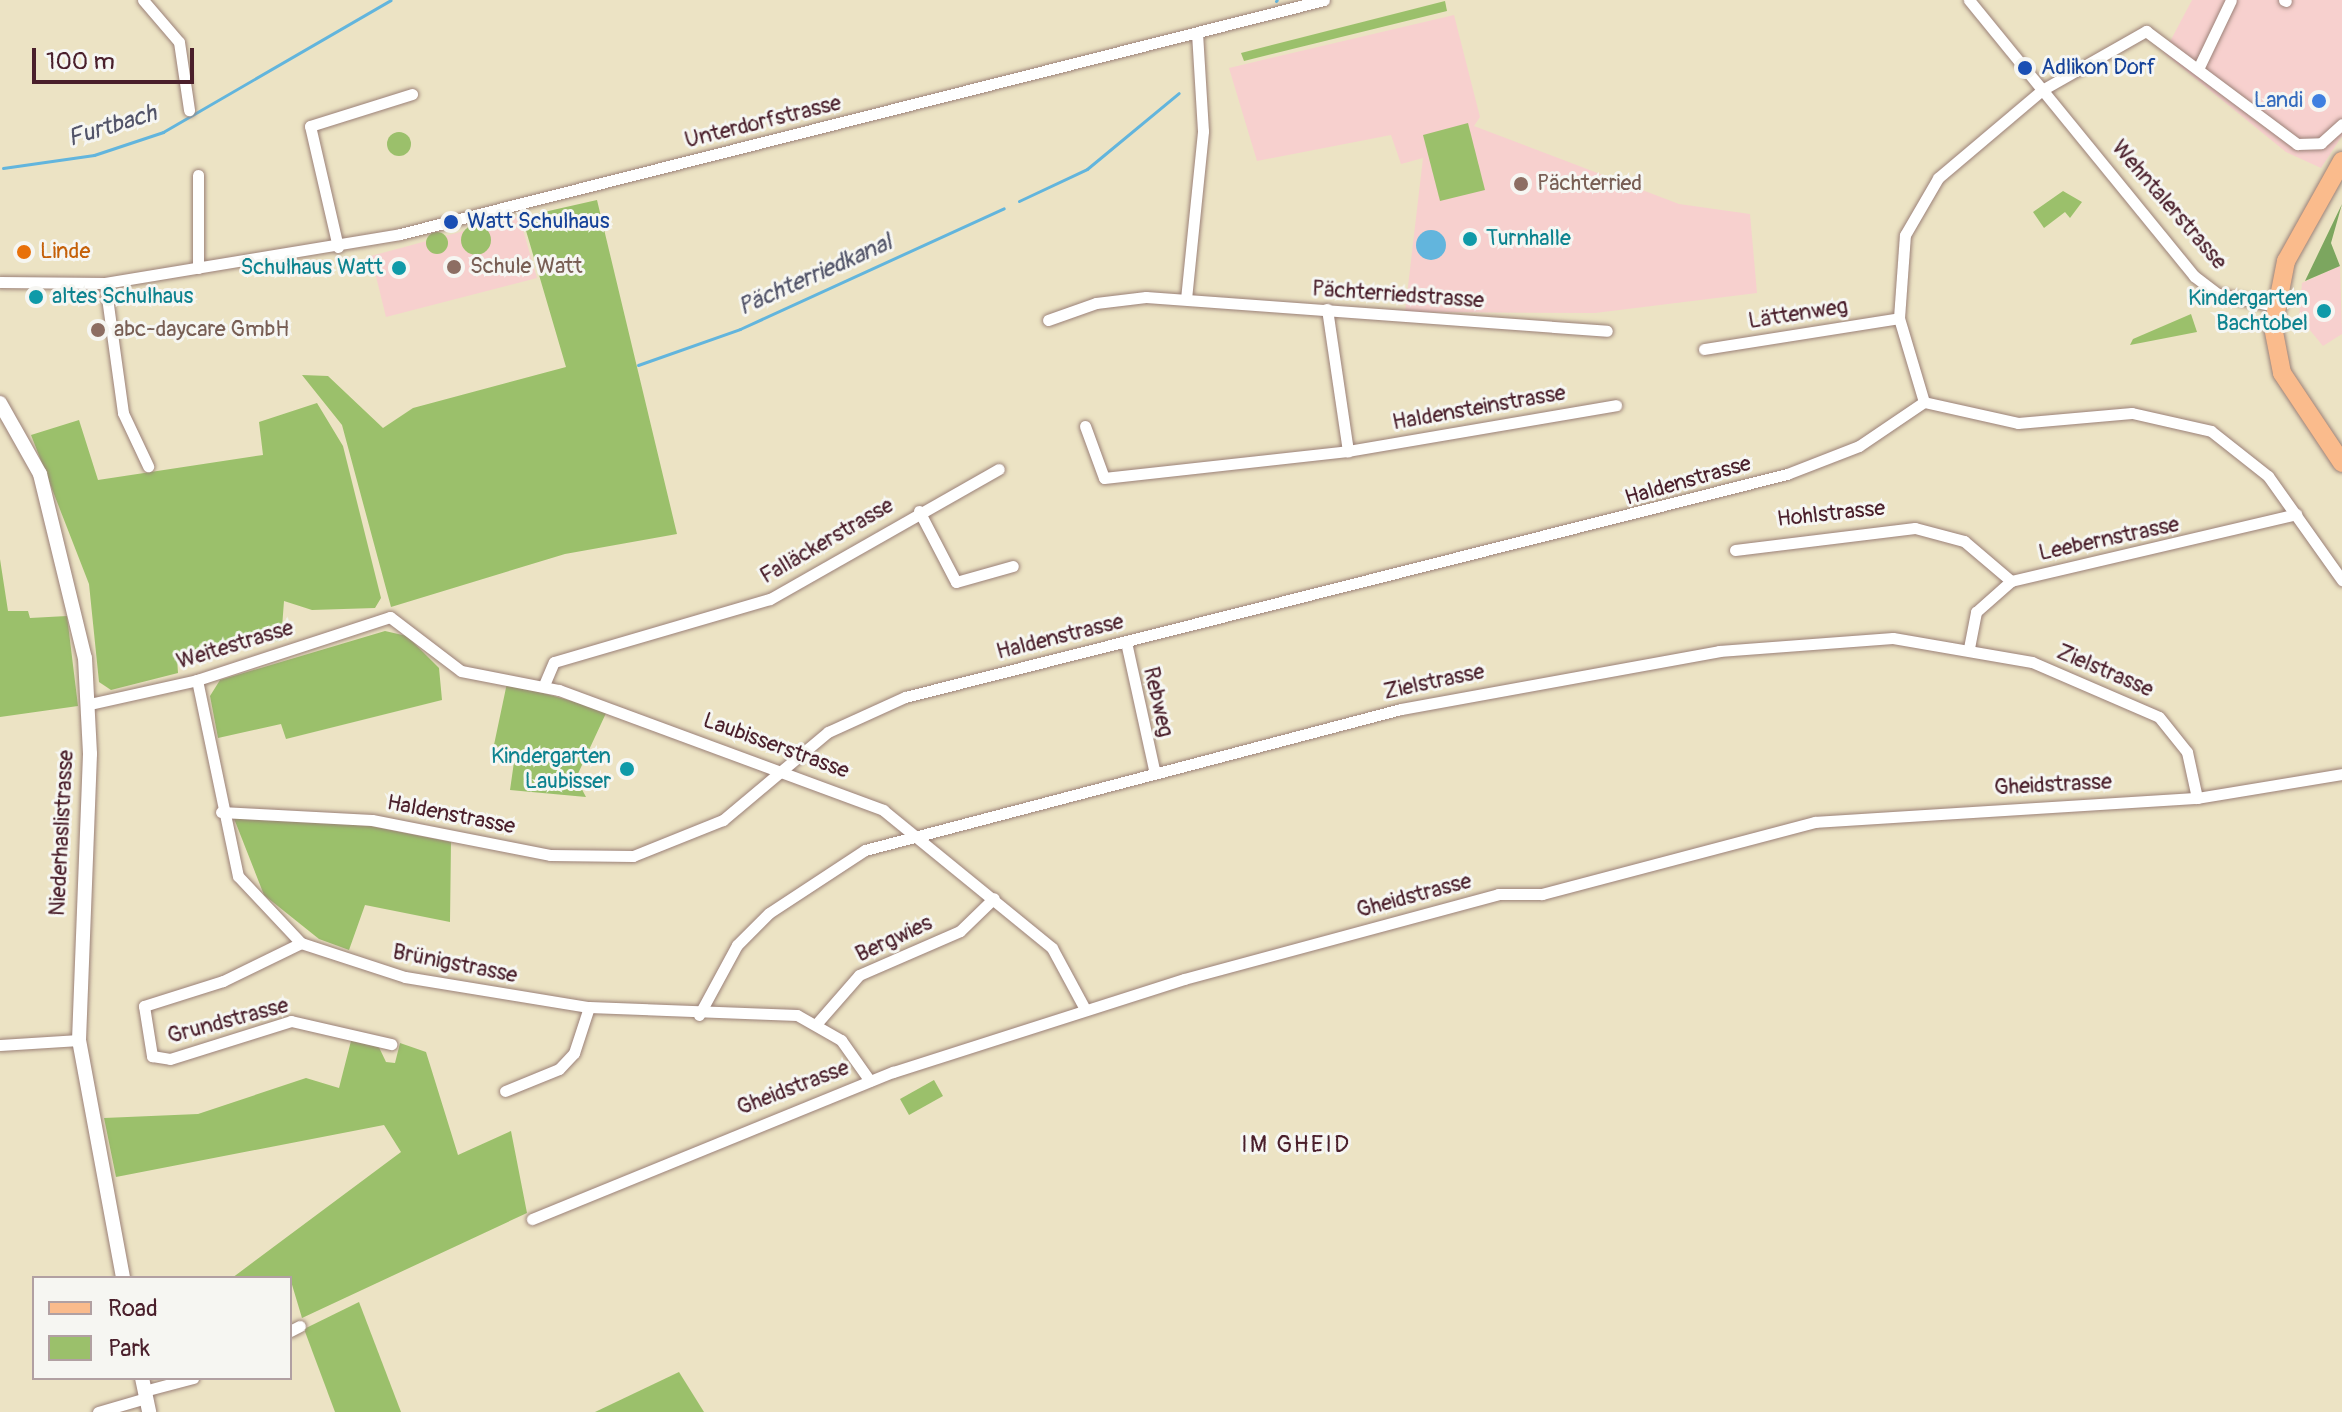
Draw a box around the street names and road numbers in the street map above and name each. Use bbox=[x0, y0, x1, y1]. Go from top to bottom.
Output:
street label: Unterdorfstrasse bbox=[682, 90, 844, 154]
street label: Wehntalerstrasse bbox=[2106, 135, 2232, 275]
street label: Pächterriedstrasse bbox=[1311, 276, 1485, 314]
street label: Lättenweg bbox=[1746, 293, 1850, 335]
street label: Haldensteinstrasse bbox=[1390, 380, 1568, 436]
street label: Haldenstrasse bbox=[1622, 450, 1754, 512]
street label: Falläckerstrasse bbox=[756, 492, 898, 590]
street label: Hohlstrasse bbox=[1776, 495, 1886, 533]
street label: Leebernstrasse bbox=[2036, 511, 2182, 567]
street label: Haldenstrasse bbox=[994, 608, 1126, 666]
street label: Weitestrasse bbox=[173, 615, 297, 675]
street label: Zielstrasse bbox=[2053, 639, 2157, 703]
street label: Zielstrasse bbox=[1381, 658, 1487, 706]
street label: Rebweg bbox=[1137, 664, 1179, 740]
street label: Laubisserstrasse bbox=[699, 707, 853, 785]
street label: Niederhaslistrasse bbox=[44, 749, 80, 917]
street label: Gheidstrasse bbox=[1994, 769, 2112, 801]
street label: Haldenstrasse bbox=[385, 790, 517, 840]
street label: Gheidstrasse bbox=[1354, 868, 1474, 924]
street label: Bergwies bbox=[851, 910, 937, 968]
street label: Brünigstrasse bbox=[390, 939, 520, 989]
street label: Grundstrasse bbox=[165, 992, 291, 1050]
street label: Gheidstrasse bbox=[733, 1055, 853, 1121]

